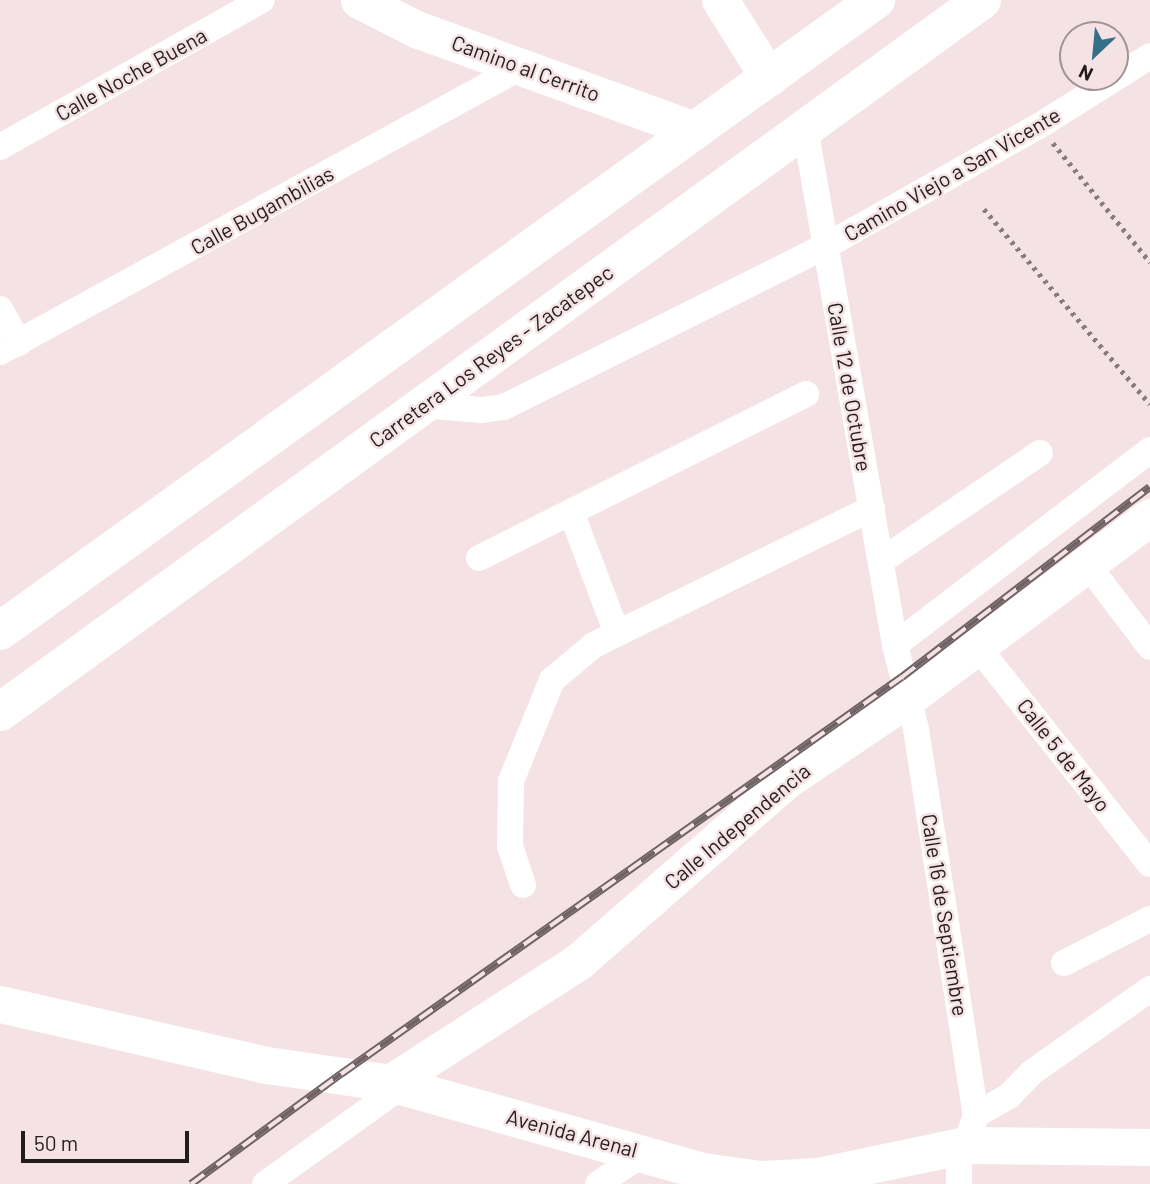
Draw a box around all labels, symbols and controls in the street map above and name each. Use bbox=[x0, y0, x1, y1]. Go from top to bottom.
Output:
north arrow bbox=[1059, 21, 1129, 91]
street label: Calle Noche Buena bbox=[51, 22, 211, 126]
street label: Camino al Cerrito bbox=[448, 29, 604, 107]
text: N bbox=[1075, 60, 1096, 87]
street label: Camino Viejo a San Vicente bbox=[839, 102, 1065, 246]
street label: Calle Bugambilias bbox=[186, 160, 338, 260]
street label: Carretera Los Reyes - Zacatepec bbox=[364, 259, 618, 453]
street label: Calle 12 de Octubre bbox=[823, 301, 877, 473]
street label: Calle 5 de Mayo bbox=[1012, 693, 1116, 817]
street label: Calle Independencia bbox=[659, 758, 815, 894]
street label: Calle 16 de Septiembre bbox=[917, 812, 973, 1018]
street label: Avenida Arenal bbox=[504, 1103, 640, 1163]
scale bar bbox=[24, 1118, 192, 1162]
text: 50 m bbox=[34, 1130, 78, 1155]

